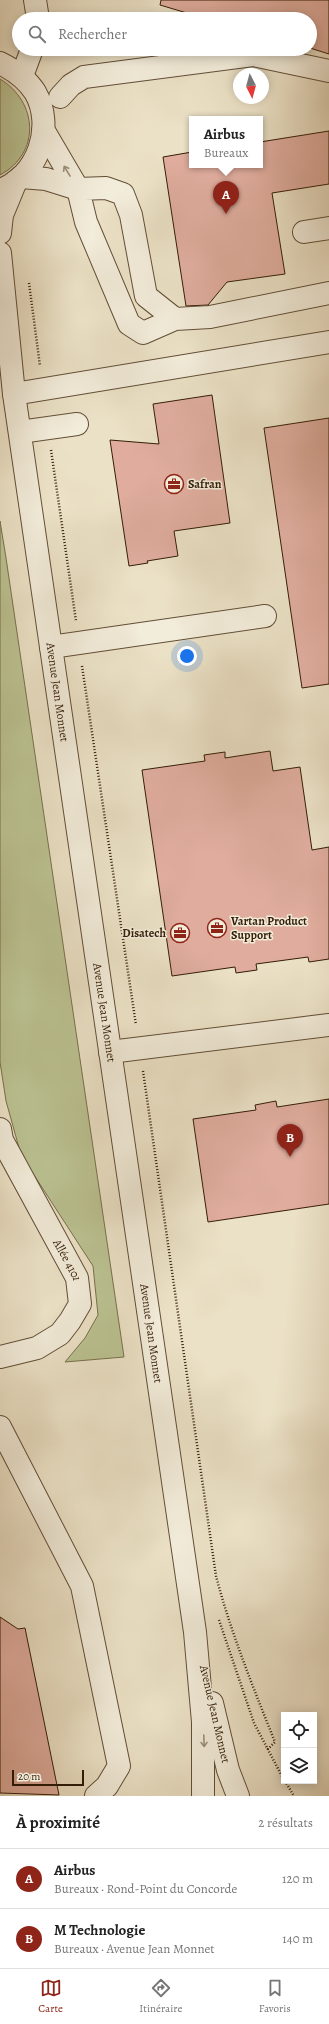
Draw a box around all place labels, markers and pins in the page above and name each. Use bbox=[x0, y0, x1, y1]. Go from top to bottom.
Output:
pin: A bbox=[213, 181, 239, 214]
office icon: Safran bbox=[163, 473, 185, 495]
place label: Safran bbox=[188, 476, 222, 492]
place label: Vartan Product Support bbox=[230, 913, 307, 943]
office icon: Vartan Product Support bbox=[206, 917, 228, 939]
office icon: Disatech bbox=[169, 922, 191, 944]
place label: Disatech bbox=[122, 925, 166, 941]
pin: B bbox=[277, 1124, 303, 1157]

